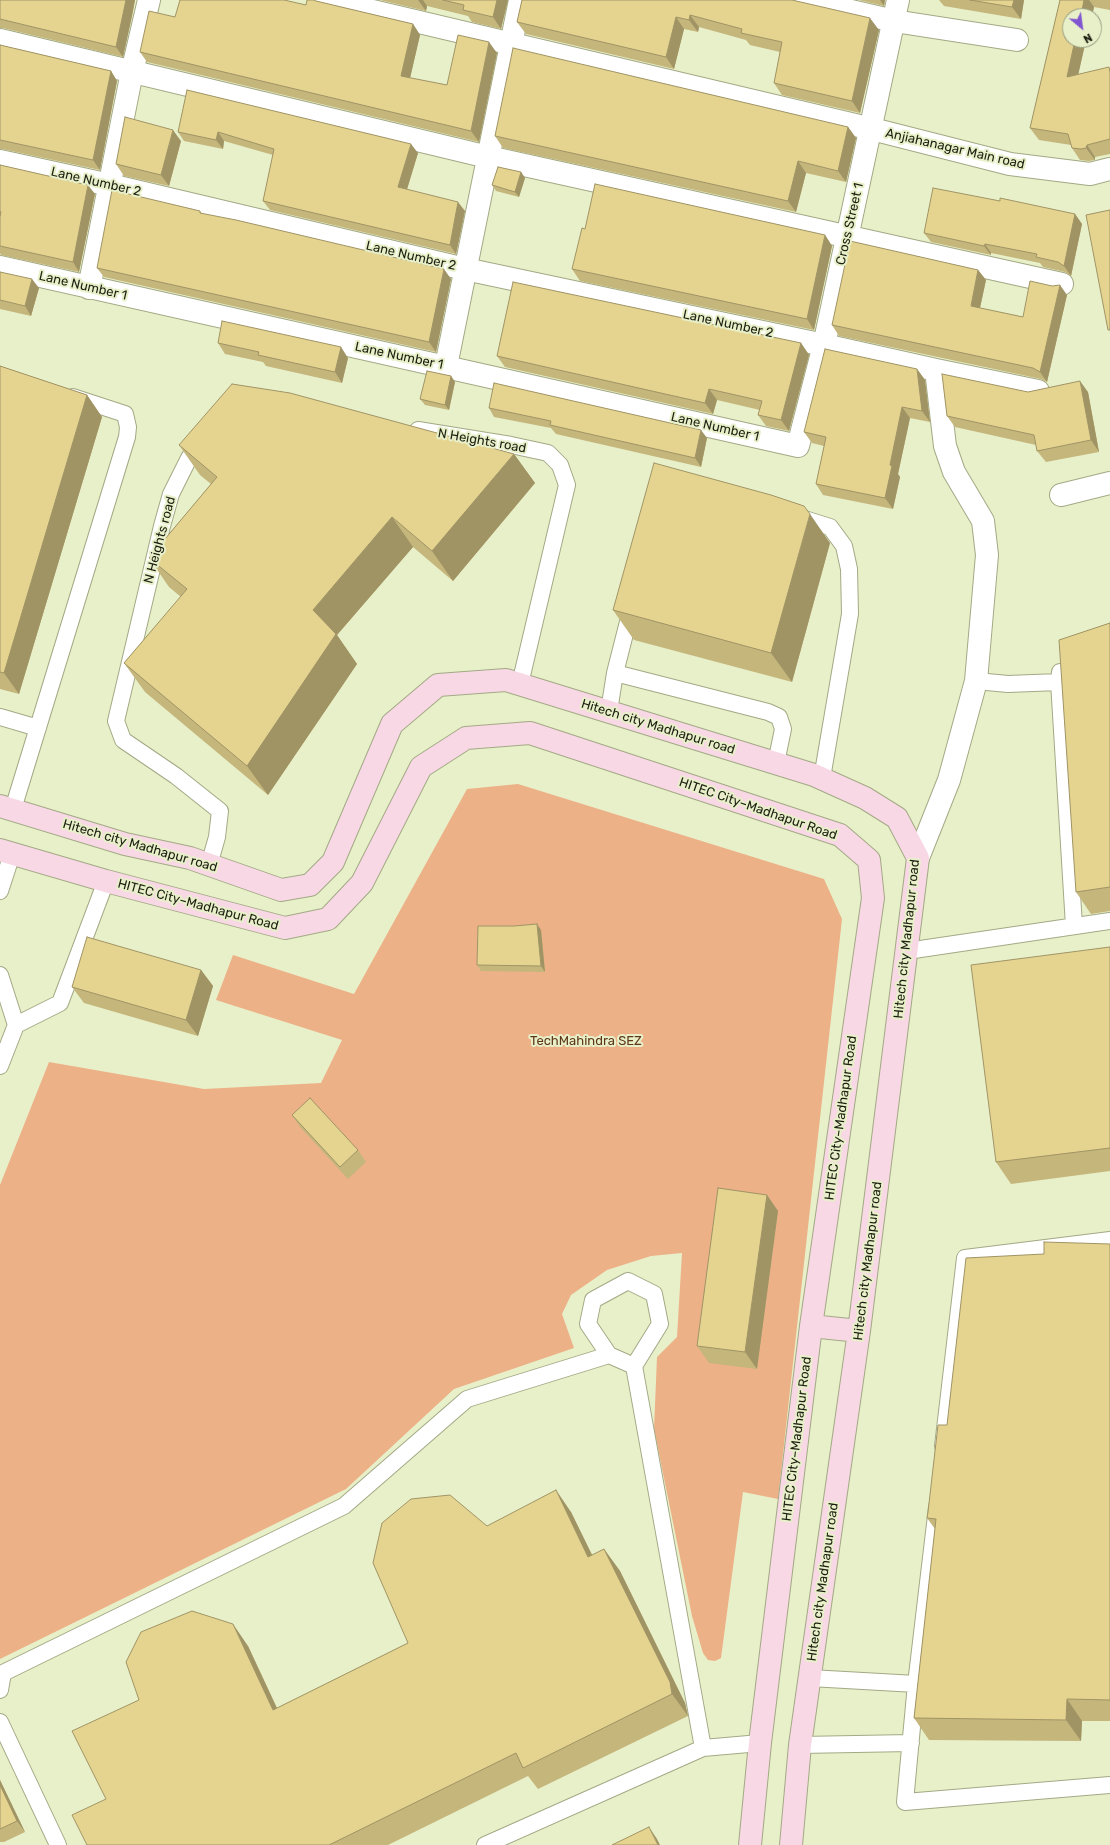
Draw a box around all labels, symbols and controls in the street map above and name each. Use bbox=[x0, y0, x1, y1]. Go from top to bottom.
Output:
north arrow bbox=[1062, 8, 1102, 48]
text: N bbox=[1081, 30, 1094, 46]
street label: Anjiahanagar Main road bbox=[884, 125, 1026, 173]
street label: Lane Number 2 bbox=[49, 164, 143, 200]
street label: Cross Street 1 bbox=[833, 181, 867, 267]
street label: Lane Number 2 bbox=[364, 238, 458, 274]
street label: Lane Number 1 bbox=[37, 268, 129, 304]
street label: Lane Number 2 bbox=[681, 307, 775, 341]
street label: Lane Number 1 bbox=[353, 339, 445, 373]
street label: Lane Number 1 bbox=[669, 409, 761, 445]
street label: N Heights road bbox=[437, 426, 527, 456]
street label: N Heights road bbox=[141, 495, 179, 585]
street label: Hitech city Madhapur road bbox=[579, 696, 737, 758]
street label: HITEC City–Madhapur Road bbox=[677, 775, 839, 843]
street label: Hitech city Madhapur road bbox=[61, 816, 219, 876]
street label: Hitech city Madhapur road bbox=[891, 859, 923, 1019]
street label: HITEC City–Madhapur Road bbox=[116, 876, 280, 934]
park label: TechMahindra SEZ bbox=[530, 1033, 642, 1049]
street label: HITEC City–Madhapur Road bbox=[822, 1035, 860, 1201]
street label: Hitech city Madhapur road bbox=[851, 1181, 885, 1341]
street label: HITEC City–Madhapur Road bbox=[779, 1356, 815, 1522]
street label: Hitech city Madhapur road bbox=[804, 1502, 842, 1662]

